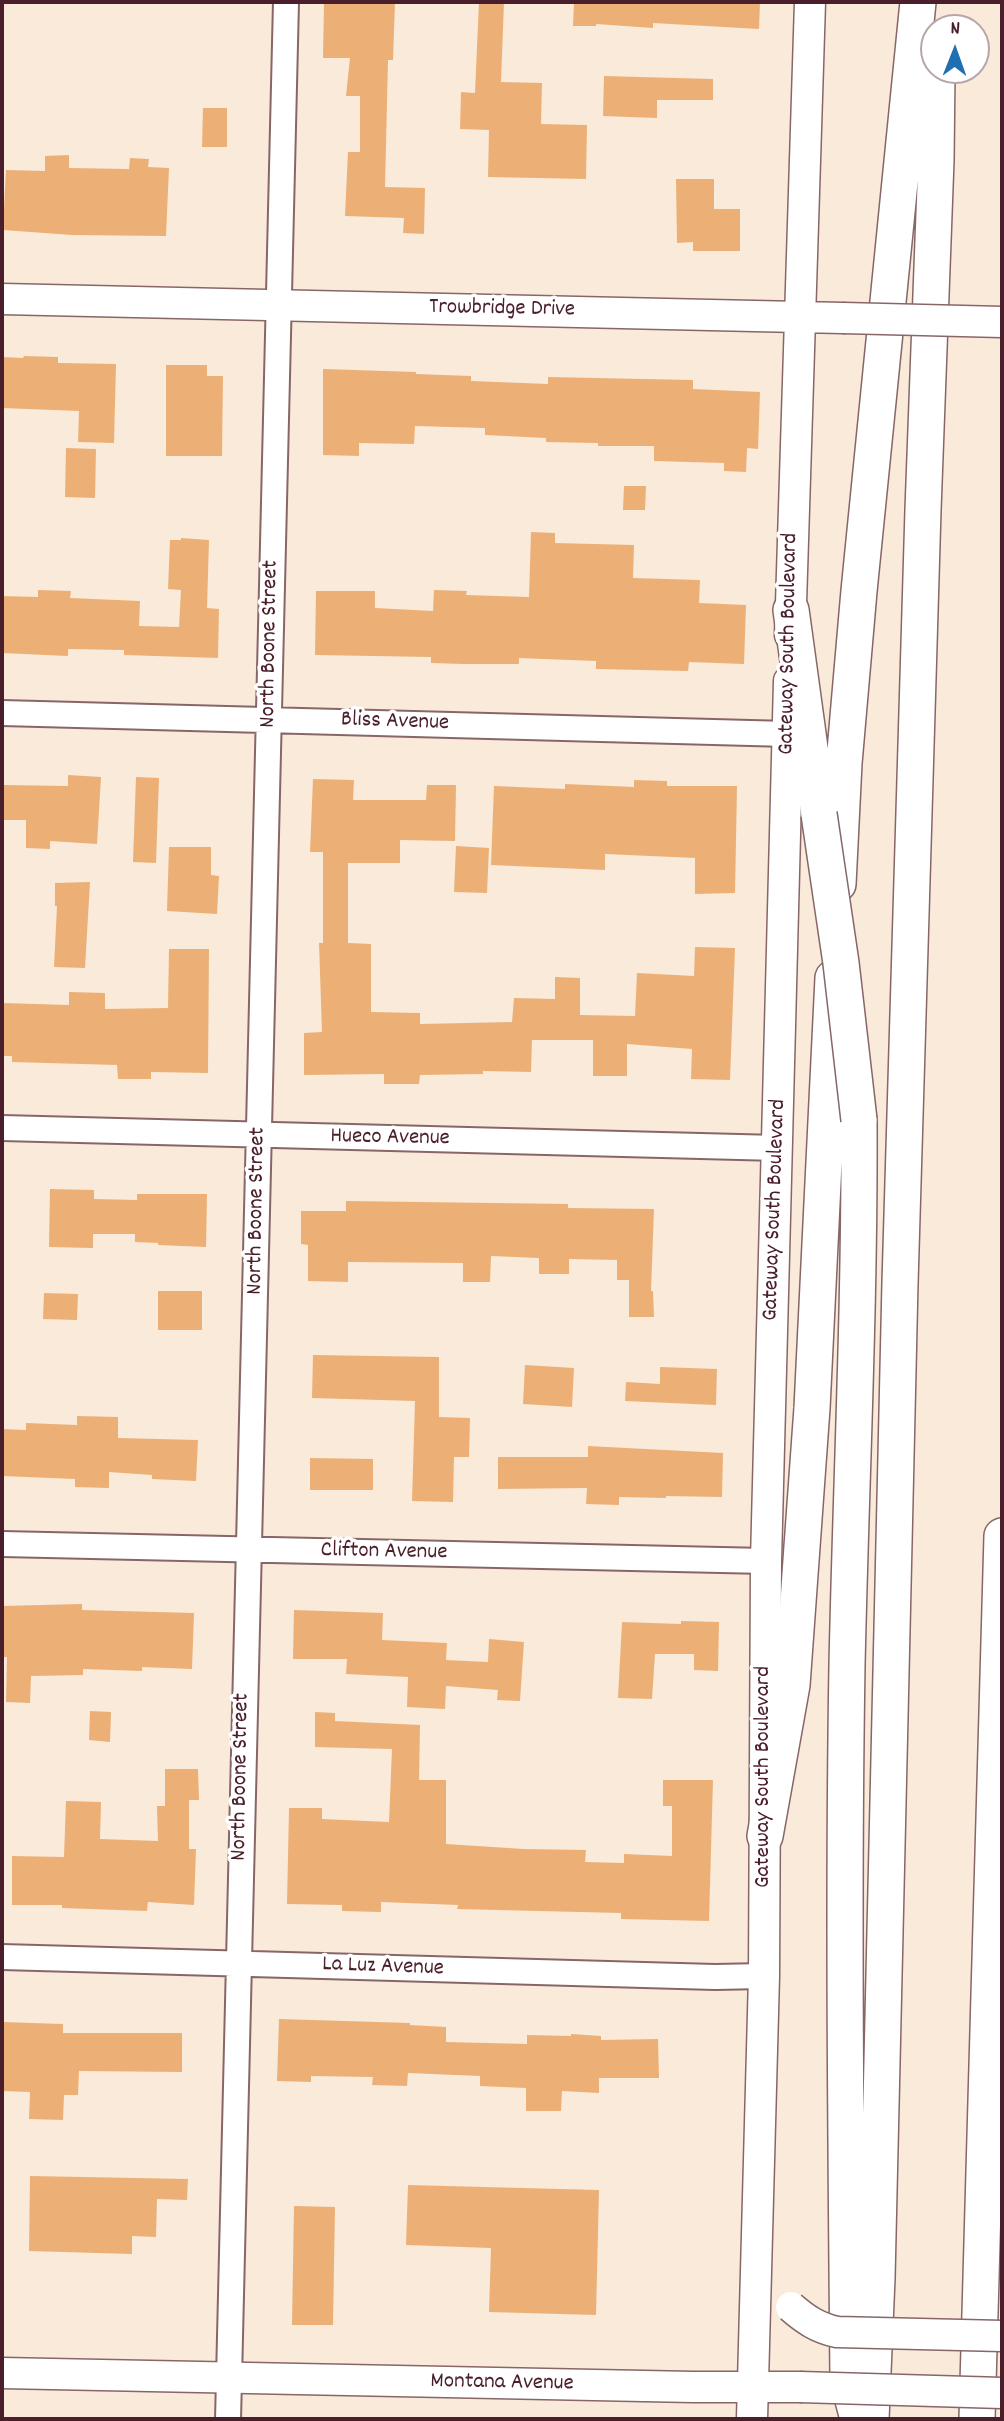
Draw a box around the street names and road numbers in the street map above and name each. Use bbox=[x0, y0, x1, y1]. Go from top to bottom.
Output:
street label: Trowbridge Drive bbox=[429, 295, 575, 325]
street label: Gateway South Boulevard bbox=[774, 533, 806, 755]
street label: North Boone Street bbox=[256, 560, 286, 728]
street label: Bliss Avenue bbox=[340, 707, 450, 739]
street label: Gateway South Boulevard bbox=[758, 1099, 794, 1321]
street label: Hueco Avenue bbox=[330, 1124, 450, 1154]
street label: North Boone Street bbox=[243, 1127, 273, 1295]
street label: Clifton Avenue bbox=[320, 1538, 448, 1568]
street label: Gateway South Boulevard bbox=[751, 1666, 779, 1888]
street label: North Boone Street bbox=[227, 1693, 257, 1861]
street label: La Luz Avenue bbox=[322, 1952, 444, 1984]
street label: Montana Avenue bbox=[430, 2369, 574, 2399]

